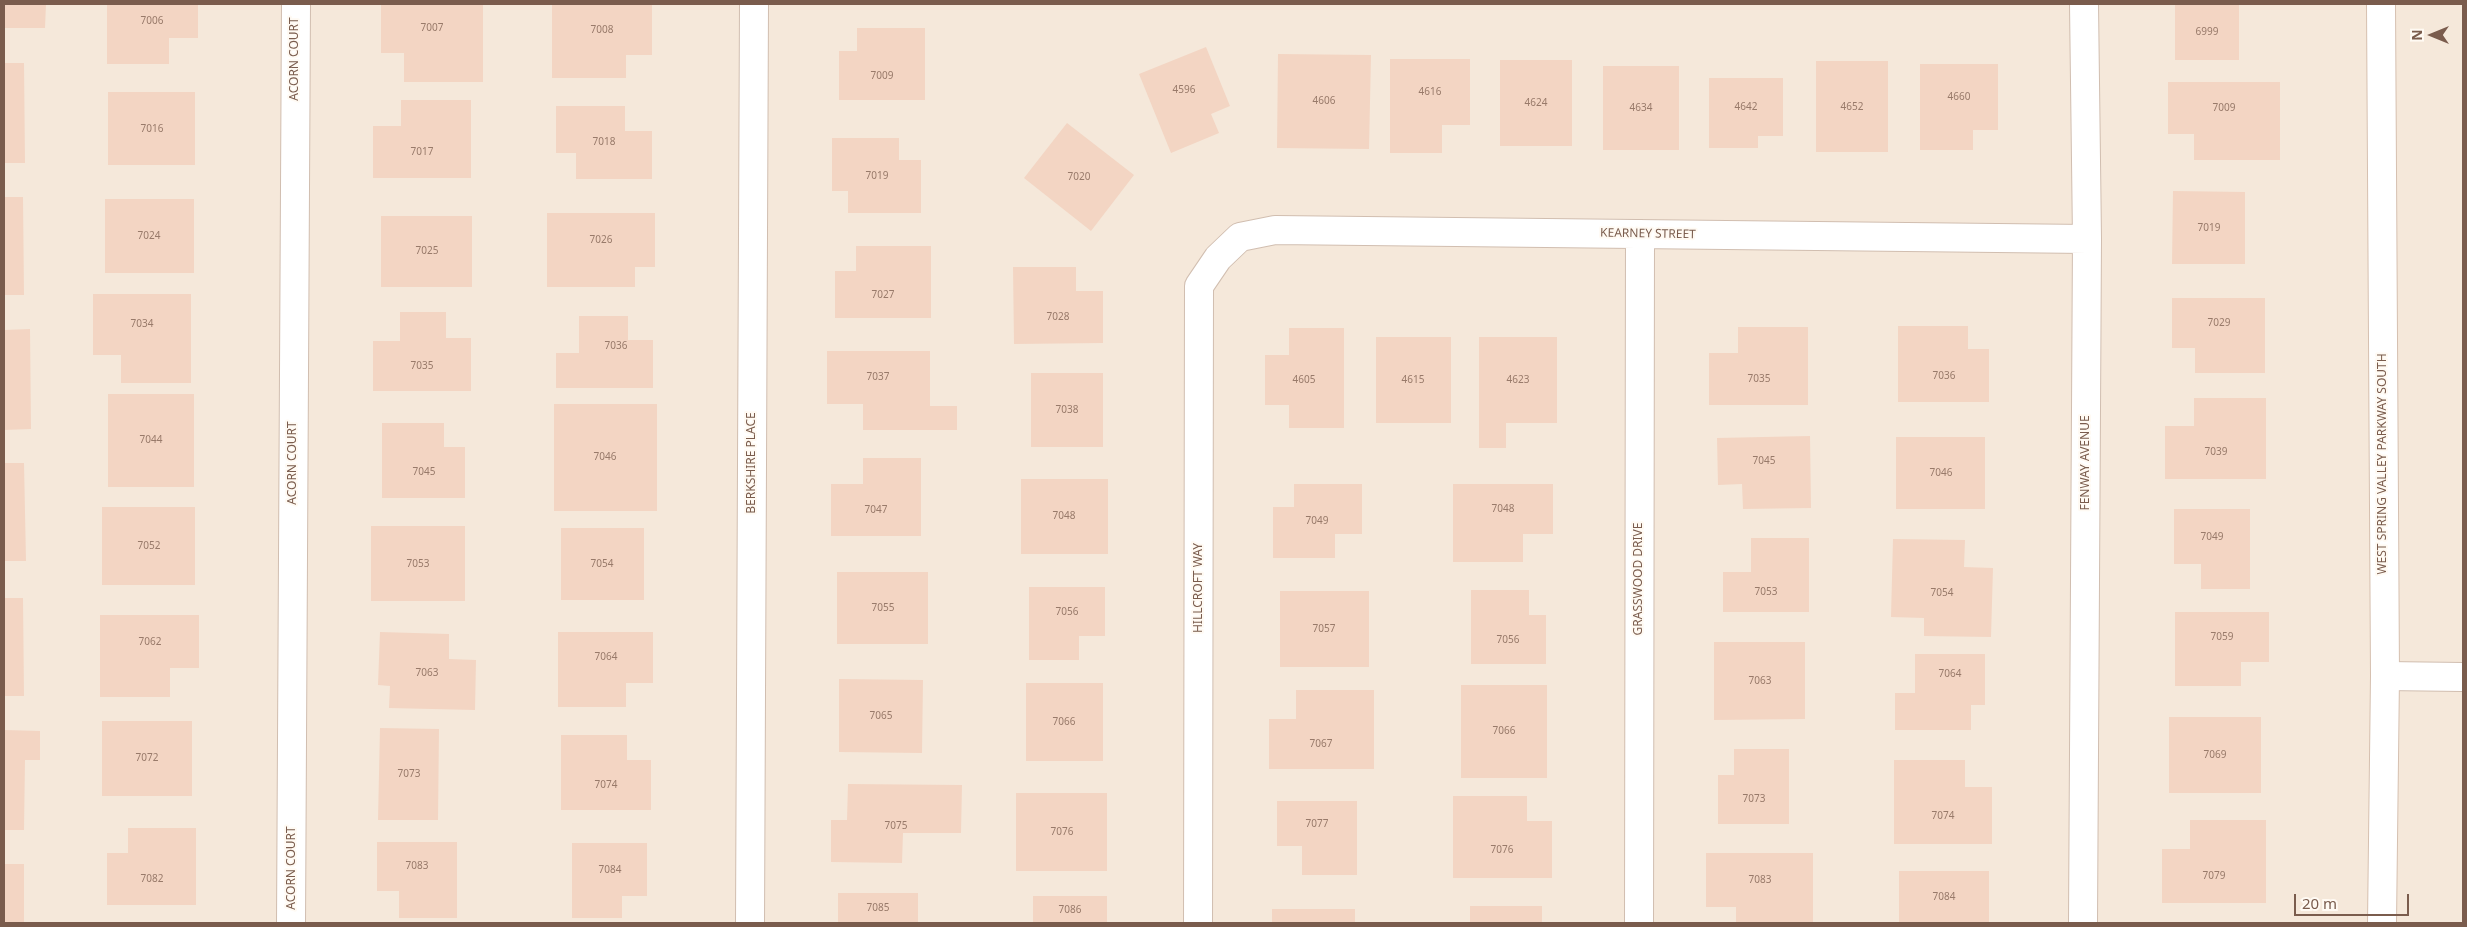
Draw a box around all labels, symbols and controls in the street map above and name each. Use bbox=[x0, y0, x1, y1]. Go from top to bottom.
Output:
north arrow bbox=[2407, 10, 2457, 60]
house number: 7006 bbox=[141, 15, 163, 27]
street label: ACORN COURT bbox=[288, 17, 302, 101]
house number: 7007 bbox=[421, 22, 443, 34]
house number: 7008 bbox=[591, 24, 613, 36]
house number: 6999 bbox=[2196, 26, 2218, 38]
text: N bbox=[2407, 29, 2426, 41]
house number: 7009 bbox=[871, 70, 893, 82]
house number: 4596 bbox=[1173, 84, 1195, 96]
house number: 4616 bbox=[1419, 86, 1441, 98]
house number: 4660 bbox=[1948, 91, 1970, 103]
house number: 4606 bbox=[1313, 95, 1335, 107]
house number: 4624 bbox=[1525, 97, 1547, 109]
house number: 4642 bbox=[1735, 101, 1757, 113]
house number: 4652 bbox=[1841, 101, 1863, 113]
house number: 4634 bbox=[1630, 102, 1652, 114]
house number: 7009 bbox=[2213, 102, 2235, 114]
house number: 7016 bbox=[141, 123, 163, 135]
house number: 7018 bbox=[593, 136, 615, 148]
house number: 7017 bbox=[411, 146, 433, 158]
house number: 7019 bbox=[866, 170, 888, 182]
house number: 7020 bbox=[1068, 171, 1090, 183]
house number: 7019 bbox=[2198, 222, 2220, 234]
street label: KEARNEY STREET bbox=[1600, 226, 1696, 242]
house number: 7024 bbox=[138, 230, 160, 242]
house number: 7026 bbox=[590, 234, 612, 246]
house number: 7025 bbox=[416, 245, 438, 257]
house number: 7027 bbox=[872, 289, 894, 301]
house number: 7028 bbox=[1047, 311, 1069, 323]
house number: 7029 bbox=[2208, 317, 2230, 329]
house number: 7034 bbox=[131, 318, 153, 330]
house number: 7036 bbox=[605, 340, 627, 352]
street label: WEST SPRING VALLEY PARKWAY SOUTH bbox=[2376, 353, 2390, 575]
house number: 7035 bbox=[411, 360, 433, 372]
house number: 7036 bbox=[1933, 370, 1955, 382]
house number: 7037 bbox=[867, 371, 889, 383]
house number: 7035 bbox=[1748, 373, 1770, 385]
house number: 4605 bbox=[1293, 374, 1315, 386]
house number: 4615 bbox=[1402, 374, 1424, 386]
house number: 4623 bbox=[1507, 374, 1529, 386]
house number: 7038 bbox=[1056, 404, 1078, 416]
street label: BERKSHIRE PLACE bbox=[745, 412, 759, 514]
street label: FENWAY AVENUE bbox=[2079, 415, 2093, 511]
street label: ACORN COURT bbox=[286, 421, 300, 505]
house number: 7044 bbox=[140, 434, 162, 446]
house number: 7039 bbox=[2205, 446, 2227, 458]
house number: 7046 bbox=[594, 451, 616, 463]
house number: 7045 bbox=[1753, 455, 1775, 467]
house number: 7045 bbox=[413, 466, 435, 478]
house number: 7046 bbox=[1930, 467, 1952, 479]
house number: 7048 bbox=[1492, 503, 1514, 515]
house number: 7047 bbox=[865, 504, 887, 516]
house number: 7048 bbox=[1053, 510, 1075, 522]
house number: 7049 bbox=[1306, 515, 1328, 527]
street label: GRASSWOOD DRIVE bbox=[1632, 523, 1646, 635]
house number: 7049 bbox=[2201, 531, 2223, 543]
house number: 7052 bbox=[138, 540, 160, 552]
street label: HILLCROFT WAY bbox=[1192, 543, 1206, 633]
house number: 7053 bbox=[407, 558, 429, 570]
house number: 7054 bbox=[591, 558, 613, 570]
house number: 7053 bbox=[1755, 586, 1777, 598]
house number: 7054 bbox=[1931, 587, 1953, 599]
house number: 7055 bbox=[872, 602, 894, 614]
house number: 7056 bbox=[1056, 606, 1078, 618]
house number: 7057 bbox=[1313, 623, 1335, 635]
house number: 7059 bbox=[2211, 631, 2233, 643]
house number: 7056 bbox=[1497, 634, 1519, 646]
house number: 7062 bbox=[139, 636, 161, 648]
house number: 7064 bbox=[595, 651, 617, 663]
house number: 7063 bbox=[416, 667, 438, 679]
house number: 7064 bbox=[1939, 668, 1961, 680]
house number: 7063 bbox=[1749, 675, 1771, 687]
house number: 7065 bbox=[870, 710, 892, 722]
house number: 7066 bbox=[1053, 716, 1075, 728]
house number: 7066 bbox=[1493, 725, 1515, 737]
house number: 7067 bbox=[1310, 738, 1332, 750]
house number: 7069 bbox=[2204, 749, 2226, 761]
house number: 7072 bbox=[136, 752, 158, 764]
house number: 7073 bbox=[398, 768, 420, 780]
house number: 7074 bbox=[595, 779, 617, 791]
house number: 7073 bbox=[1743, 793, 1765, 805]
house number: 7074 bbox=[1932, 810, 1954, 822]
house number: 7077 bbox=[1306, 818, 1328, 830]
house number: 7075 bbox=[885, 820, 907, 832]
street label: ACORN COURT bbox=[285, 826, 299, 910]
house number: 7076 bbox=[1051, 826, 1073, 838]
house number: 7076 bbox=[1491, 844, 1513, 856]
house number: 7083 bbox=[406, 860, 428, 872]
house number: 7084 bbox=[599, 864, 621, 876]
house number: 7079 bbox=[2203, 870, 2225, 882]
house number: 7082 bbox=[141, 873, 163, 885]
house number: 7083 bbox=[1749, 874, 1771, 886]
scale bar bbox=[2297, 884, 2412, 916]
house number: 7084 bbox=[1933, 891, 1955, 903]
text: 20 m bbox=[2302, 893, 2337, 913]
house number: 7085 bbox=[867, 902, 889, 914]
house number: 7086 bbox=[1059, 904, 1081, 916]

